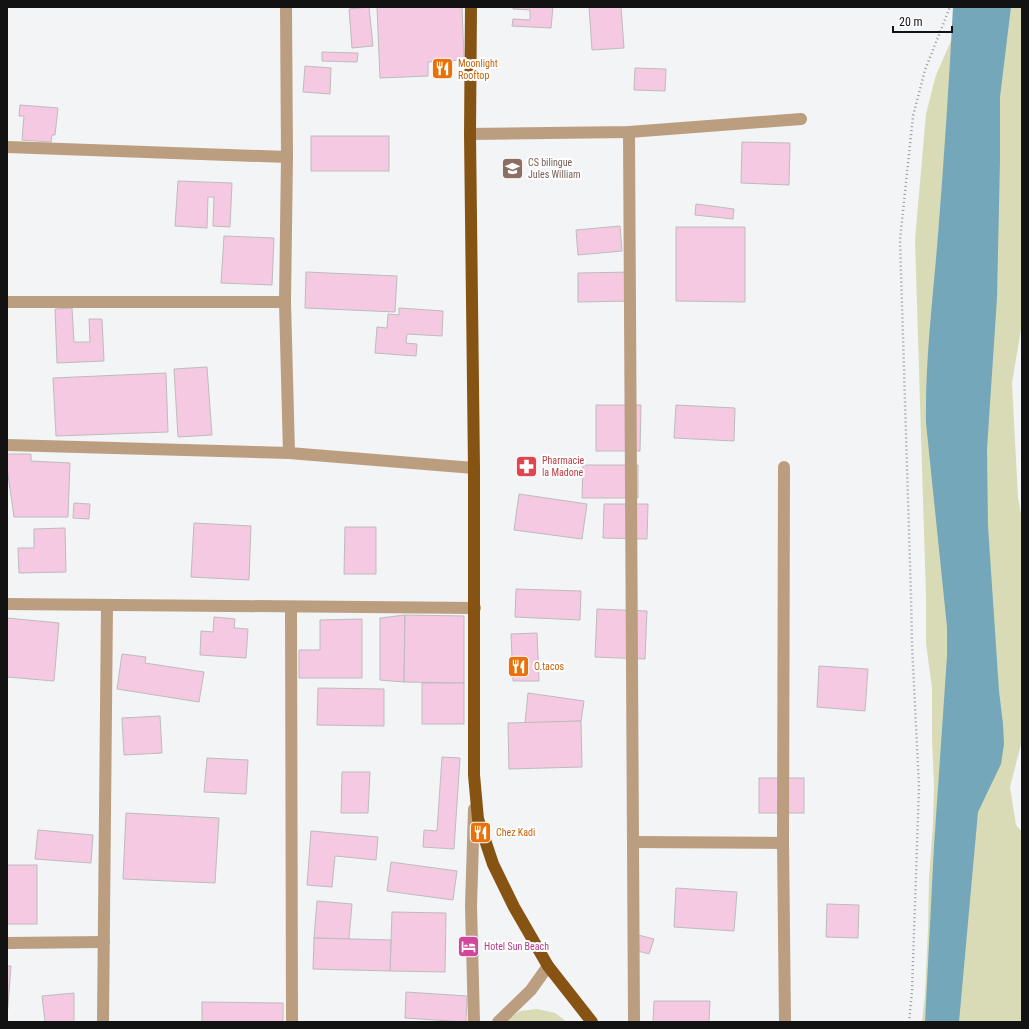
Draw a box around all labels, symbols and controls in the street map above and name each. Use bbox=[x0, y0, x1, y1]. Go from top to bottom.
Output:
scale bar bbox=[893, 8, 952, 34]
text: 20 m bbox=[899, 15, 923, 29]
restaurant icon: Moonlight Rooftop bbox=[430, 56, 456, 82]
place label: Moonlight Rooftop bbox=[458, 58, 498, 81]
school or university icon: CS bilingue Jules William bbox=[500, 155, 526, 181]
place label: CS bilingue Jules William bbox=[528, 157, 581, 180]
pharmacy icon: Pharmacie la Madone bbox=[514, 453, 540, 479]
place label: Pharmacie la Madone bbox=[542, 455, 584, 478]
restaurant icon: O.tacos bbox=[505, 653, 531, 679]
place label: O.tacos bbox=[534, 661, 565, 672]
restaurant icon: Chez Kadi bbox=[468, 819, 494, 845]
place label: Chez Kadi bbox=[496, 827, 535, 838]
hotel icon: Hotel Sun Beach bbox=[455, 933, 481, 959]
place label: Hotel Sun Beach bbox=[484, 941, 549, 952]

